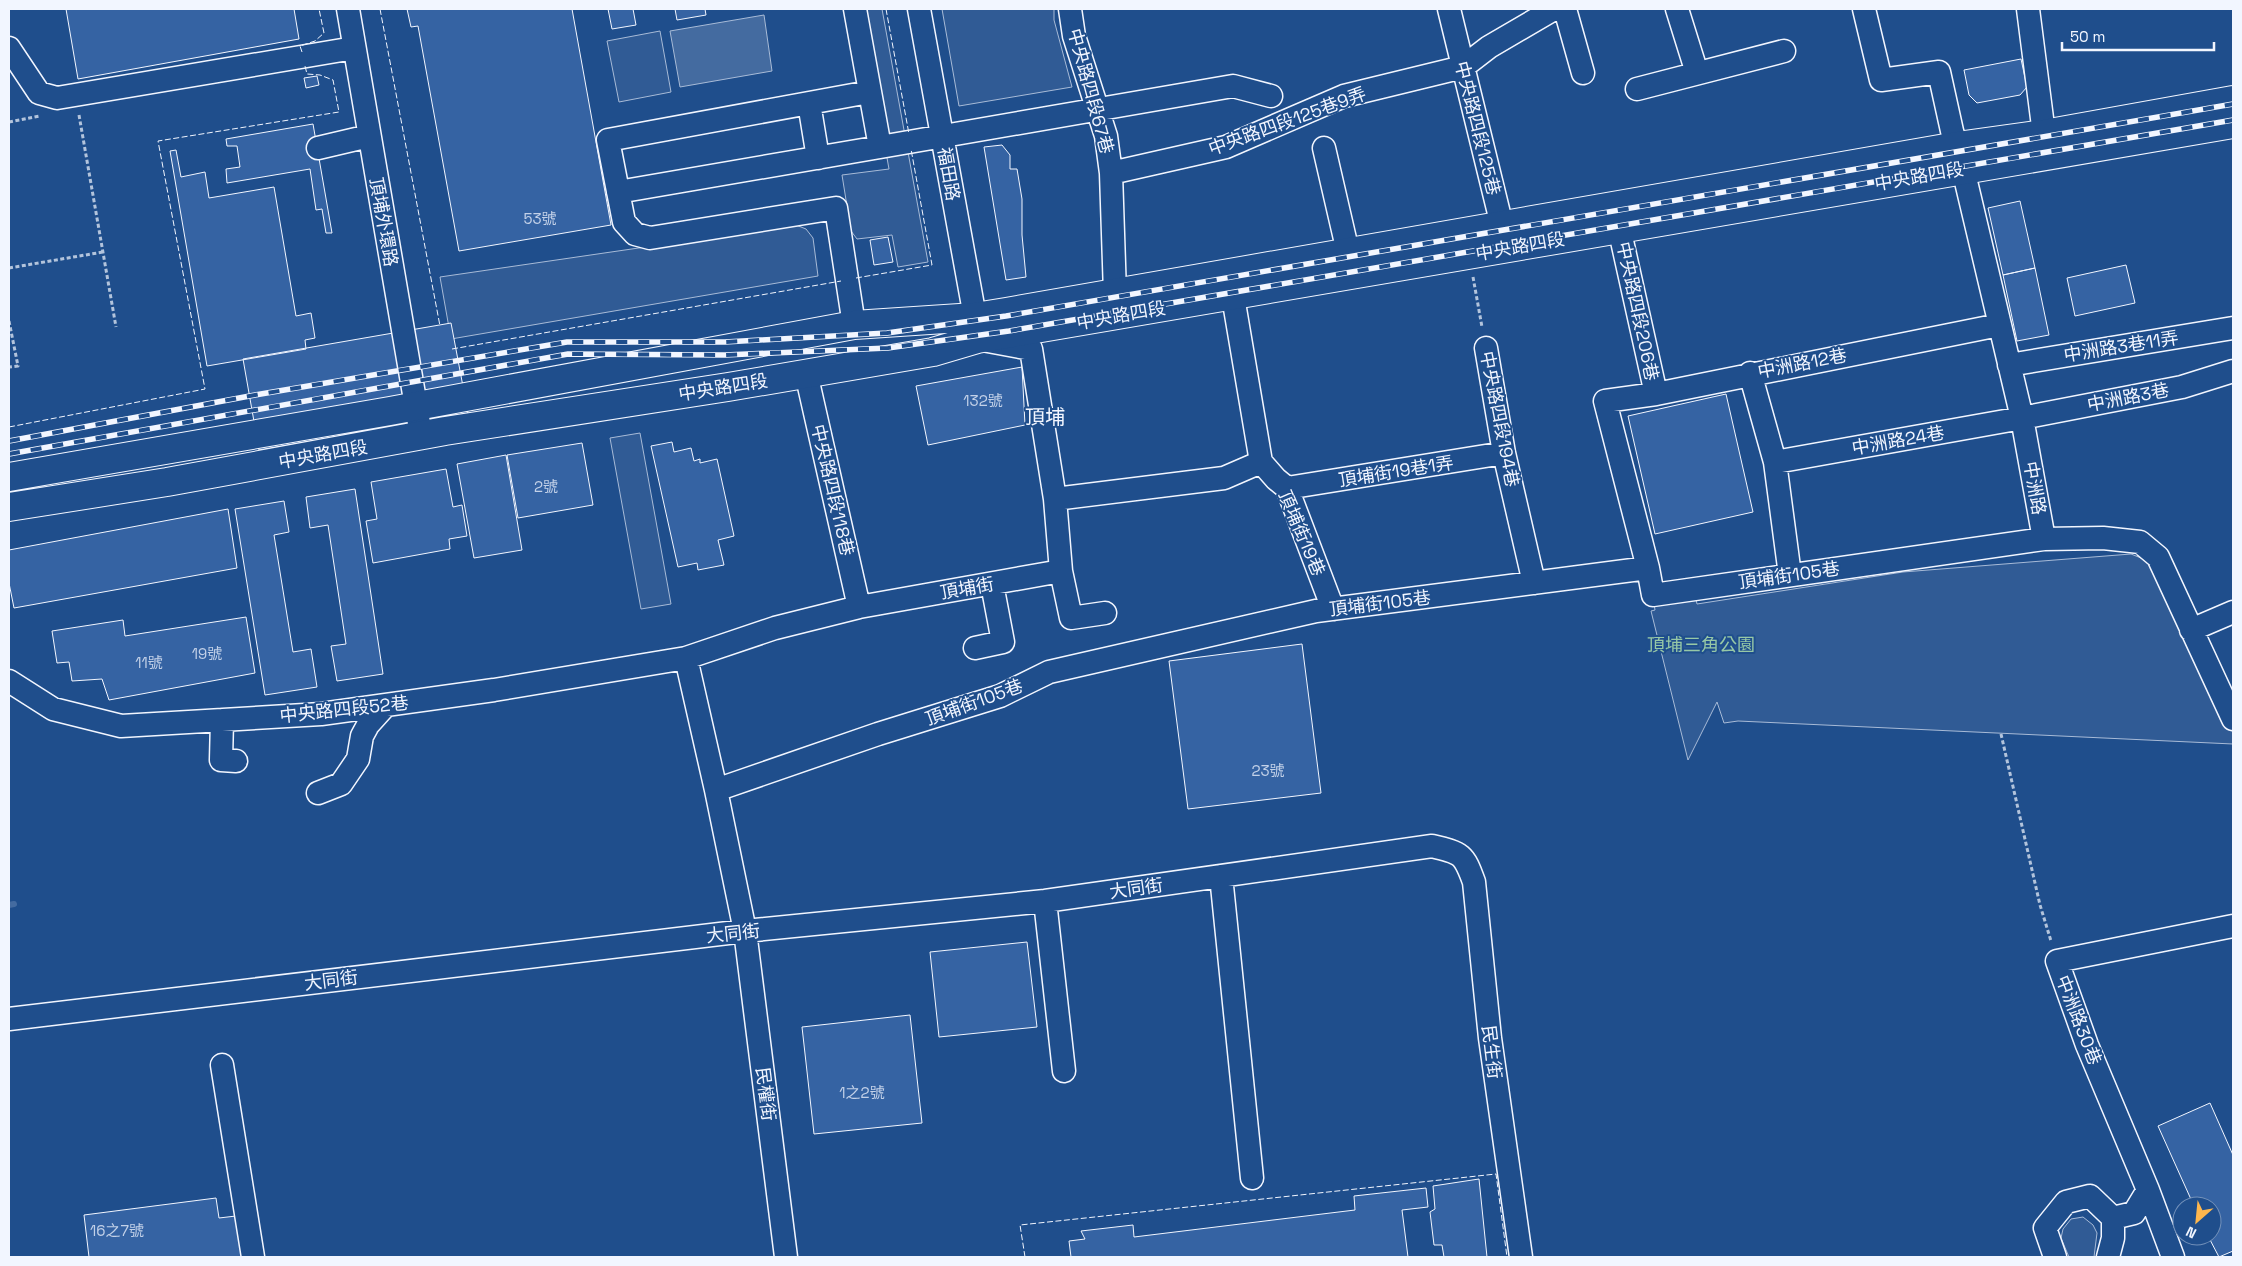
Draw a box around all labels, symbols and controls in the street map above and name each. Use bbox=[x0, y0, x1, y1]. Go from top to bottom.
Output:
scale bar bbox=[2062, 20, 2214, 52]
street label: 中央路四段67巷 bbox=[1063, 26, 1119, 156]
text: 50 m bbox=[2070, 27, 2105, 46]
street label: 中央路四段125巷 bbox=[1450, 59, 1506, 197]
street label: 中央路四段125巷9弄 bbox=[1205, 82, 1369, 160]
street label: 福田路 bbox=[933, 145, 965, 203]
street label: 中央路四段 bbox=[1873, 157, 1965, 195]
street label: 頂埔外環路 bbox=[365, 176, 403, 268]
house number: 53號 bbox=[523, 209, 557, 228]
street label: 中央路四段 bbox=[1474, 227, 1566, 265]
street label: 中央路四段206巷 bbox=[1612, 239, 1664, 383]
street label: 中央路四段 bbox=[1075, 296, 1167, 334]
street label: 中洲路3巷11弄 bbox=[2062, 326, 2180, 366]
street label: 中洲路12巷 bbox=[1755, 343, 1849, 383]
street label: 中央路四段194巷 bbox=[1476, 349, 1524, 489]
street label: 中央路四段 bbox=[677, 369, 769, 405]
street label: 中洲路3巷 bbox=[2085, 378, 2171, 416]
house number: 132號 bbox=[963, 391, 1003, 410]
district label: 頂埔 bbox=[1025, 404, 1065, 430]
street label: 中洲路24巷 bbox=[1850, 421, 1946, 459]
street label: 中央路四段118巷 bbox=[807, 422, 859, 558]
street label: 中央路四段 bbox=[277, 435, 369, 473]
street label: 頂埔街19巷1弄 bbox=[1337, 451, 1455, 491]
street label: 中洲路 bbox=[2019, 459, 2051, 517]
house number: 2號 bbox=[534, 477, 558, 496]
street label: 頂埔街19巷 bbox=[1274, 487, 1330, 579]
street label: 頂埔街105巷 bbox=[1737, 557, 1841, 593]
street label: 頂埔街 bbox=[938, 572, 996, 604]
street label: 頂埔街105巷 bbox=[1328, 585, 1432, 621]
park label: 頂埔三角公園 bbox=[1647, 633, 1755, 656]
house number: 19號 bbox=[192, 644, 222, 663]
house number: 11號 bbox=[135, 653, 163, 672]
street label: 頂埔街105巷 bbox=[922, 674, 1026, 730]
street label: 中央路四段52巷 bbox=[278, 691, 410, 727]
house number: 23號 bbox=[1251, 761, 1285, 780]
street label: 大同街 bbox=[1108, 873, 1164, 903]
street label: 大同街 bbox=[705, 919, 761, 947]
street label: 大同街 bbox=[303, 965, 359, 995]
street label: 中洲路30巷 bbox=[2051, 972, 2107, 1068]
street label: 民生街 bbox=[1477, 1024, 1507, 1080]
street label: 民權街 bbox=[751, 1066, 781, 1122]
house number: 1之2號 bbox=[839, 1083, 885, 1102]
north arrow bbox=[2172, 1196, 2222, 1246]
house number: 16之7號 bbox=[90, 1221, 144, 1240]
text: N bbox=[2183, 1222, 2199, 1243]

